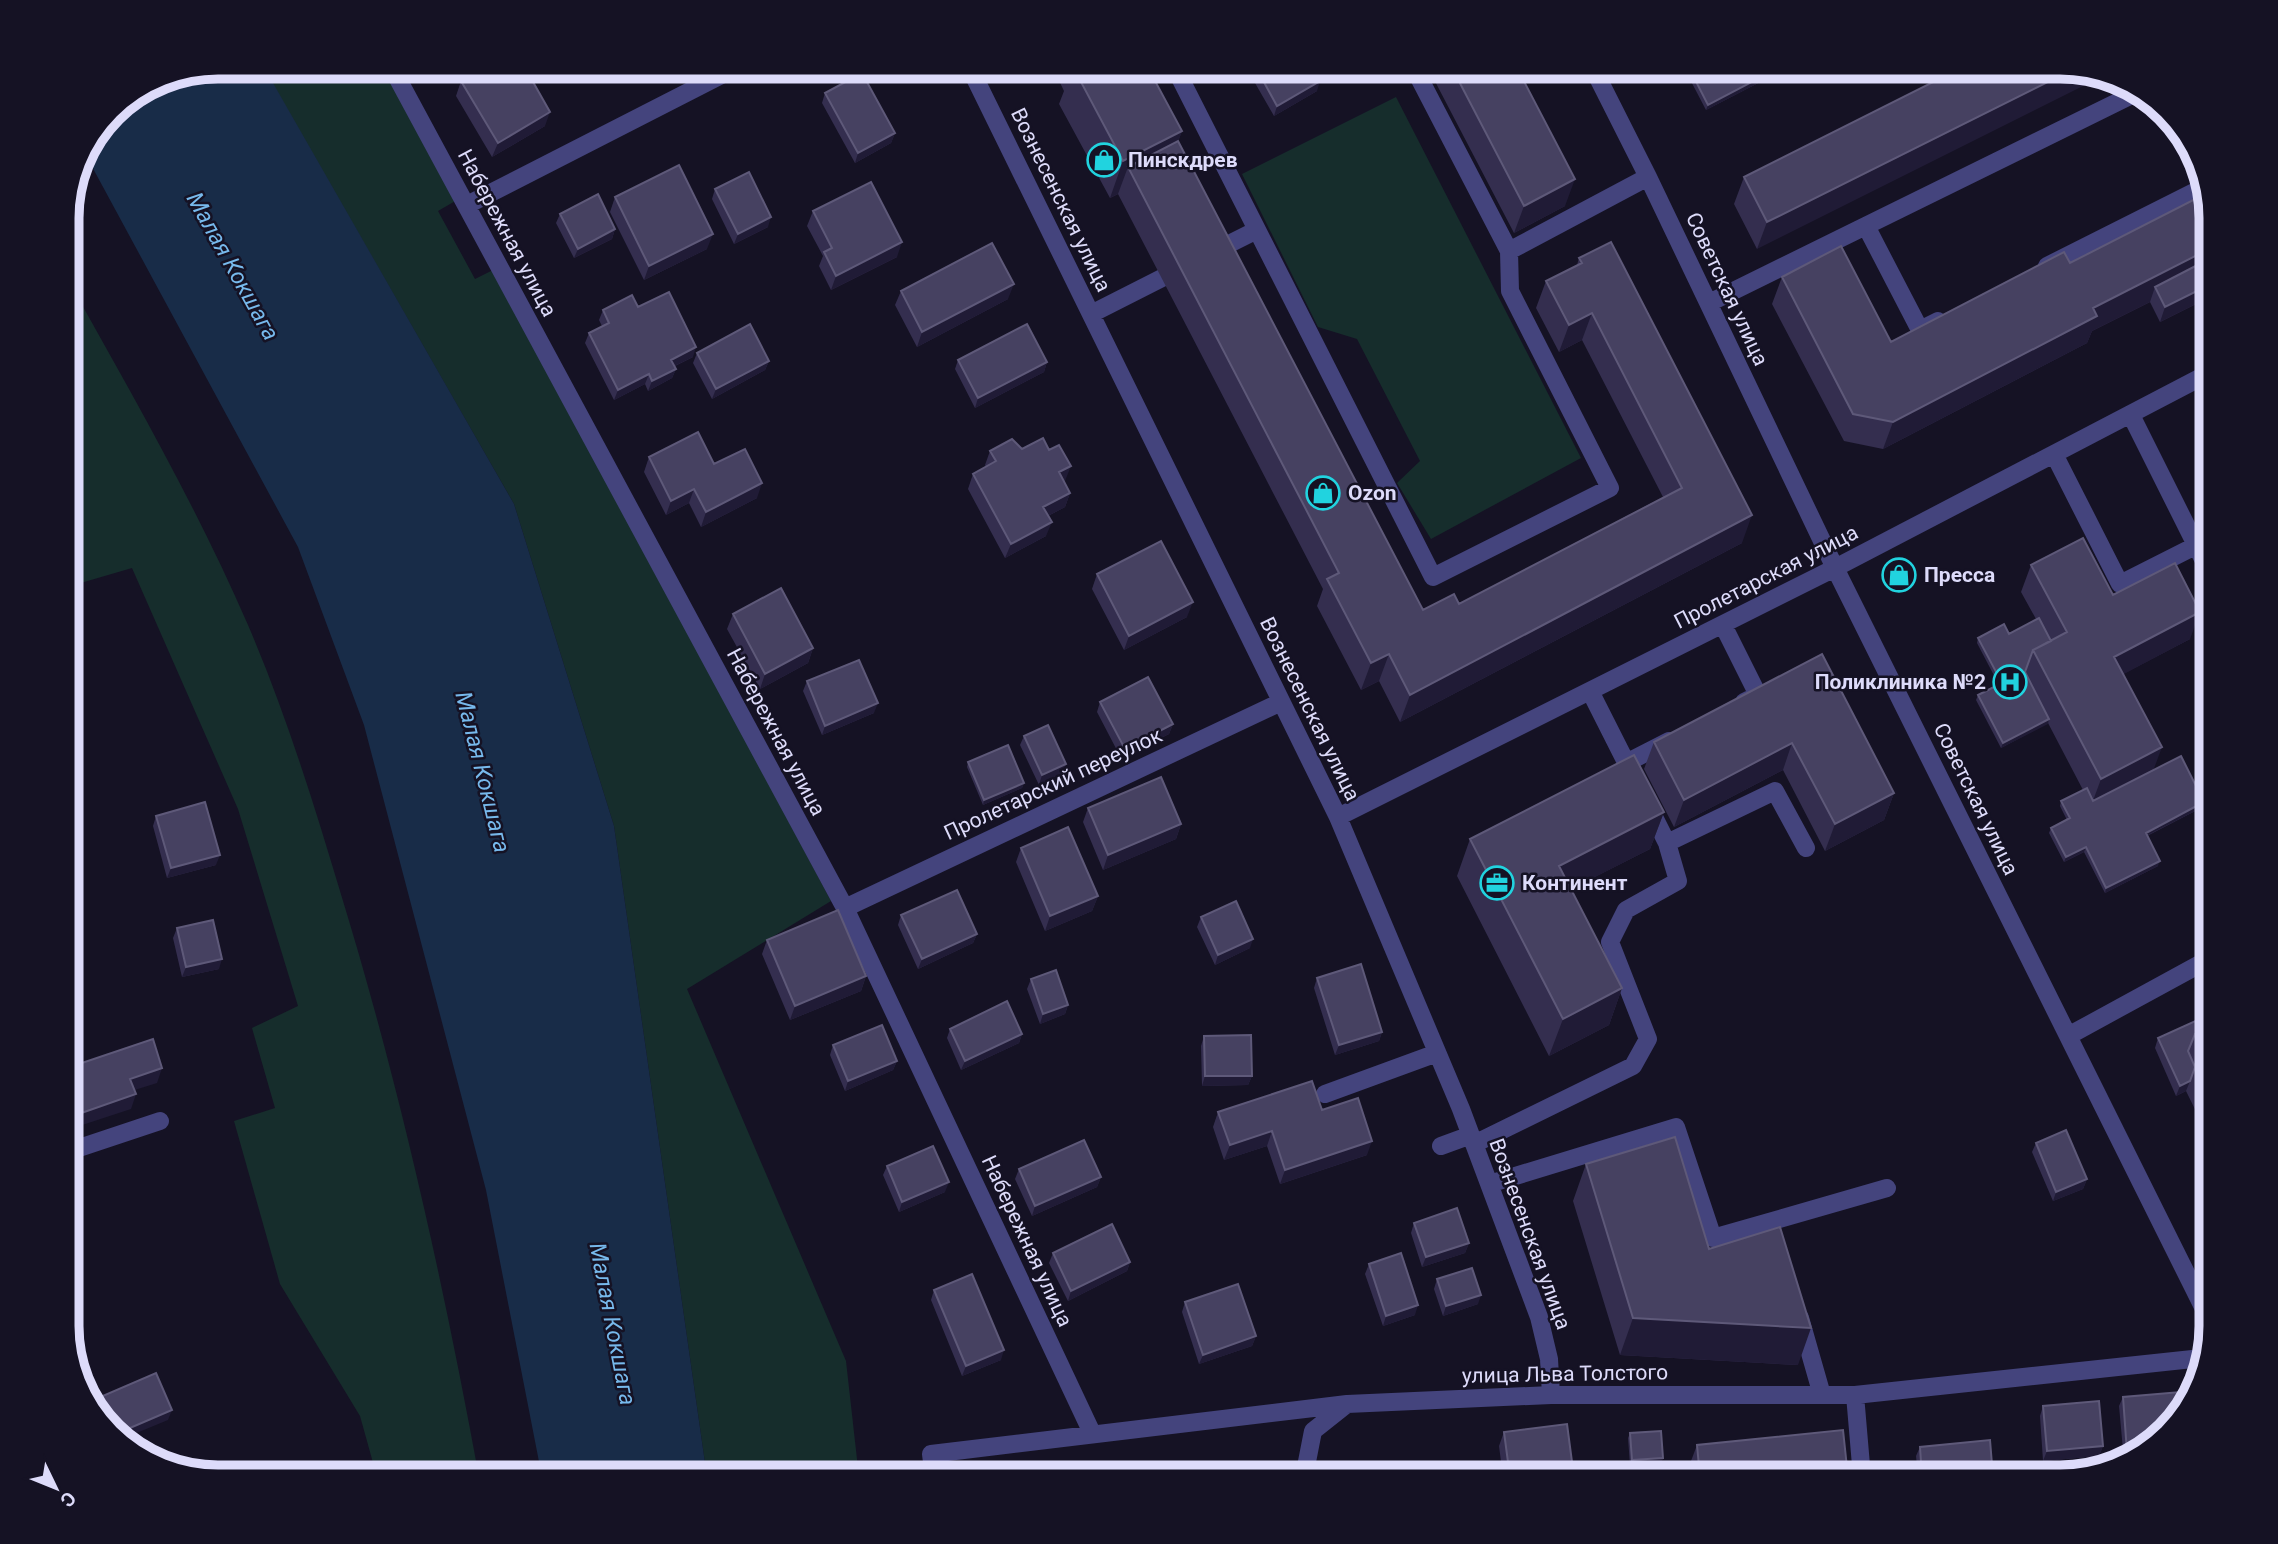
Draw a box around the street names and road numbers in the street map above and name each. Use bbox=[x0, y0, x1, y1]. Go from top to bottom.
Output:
street label: Вознесенская улица bbox=[1006, 104, 1116, 296]
street label: Набережная улица bbox=[453, 145, 561, 321]
street label: Советская улица bbox=[1681, 209, 1773, 369]
street label: Пролетарская улица bbox=[1670, 520, 1862, 634]
street label: Вознесенская улица bbox=[1255, 613, 1365, 805]
street label: Набережная улица bbox=[722, 644, 830, 820]
street label: Советская улица bbox=[1929, 719, 2023, 879]
street label: Пролетарский переулок bbox=[940, 723, 1166, 845]
street label: Вознесенская улица bbox=[1484, 1135, 1576, 1333]
street label: Набережная улица bbox=[977, 1152, 1077, 1330]
street label: улица Льва Толстого bbox=[1462, 1360, 1668, 1388]

